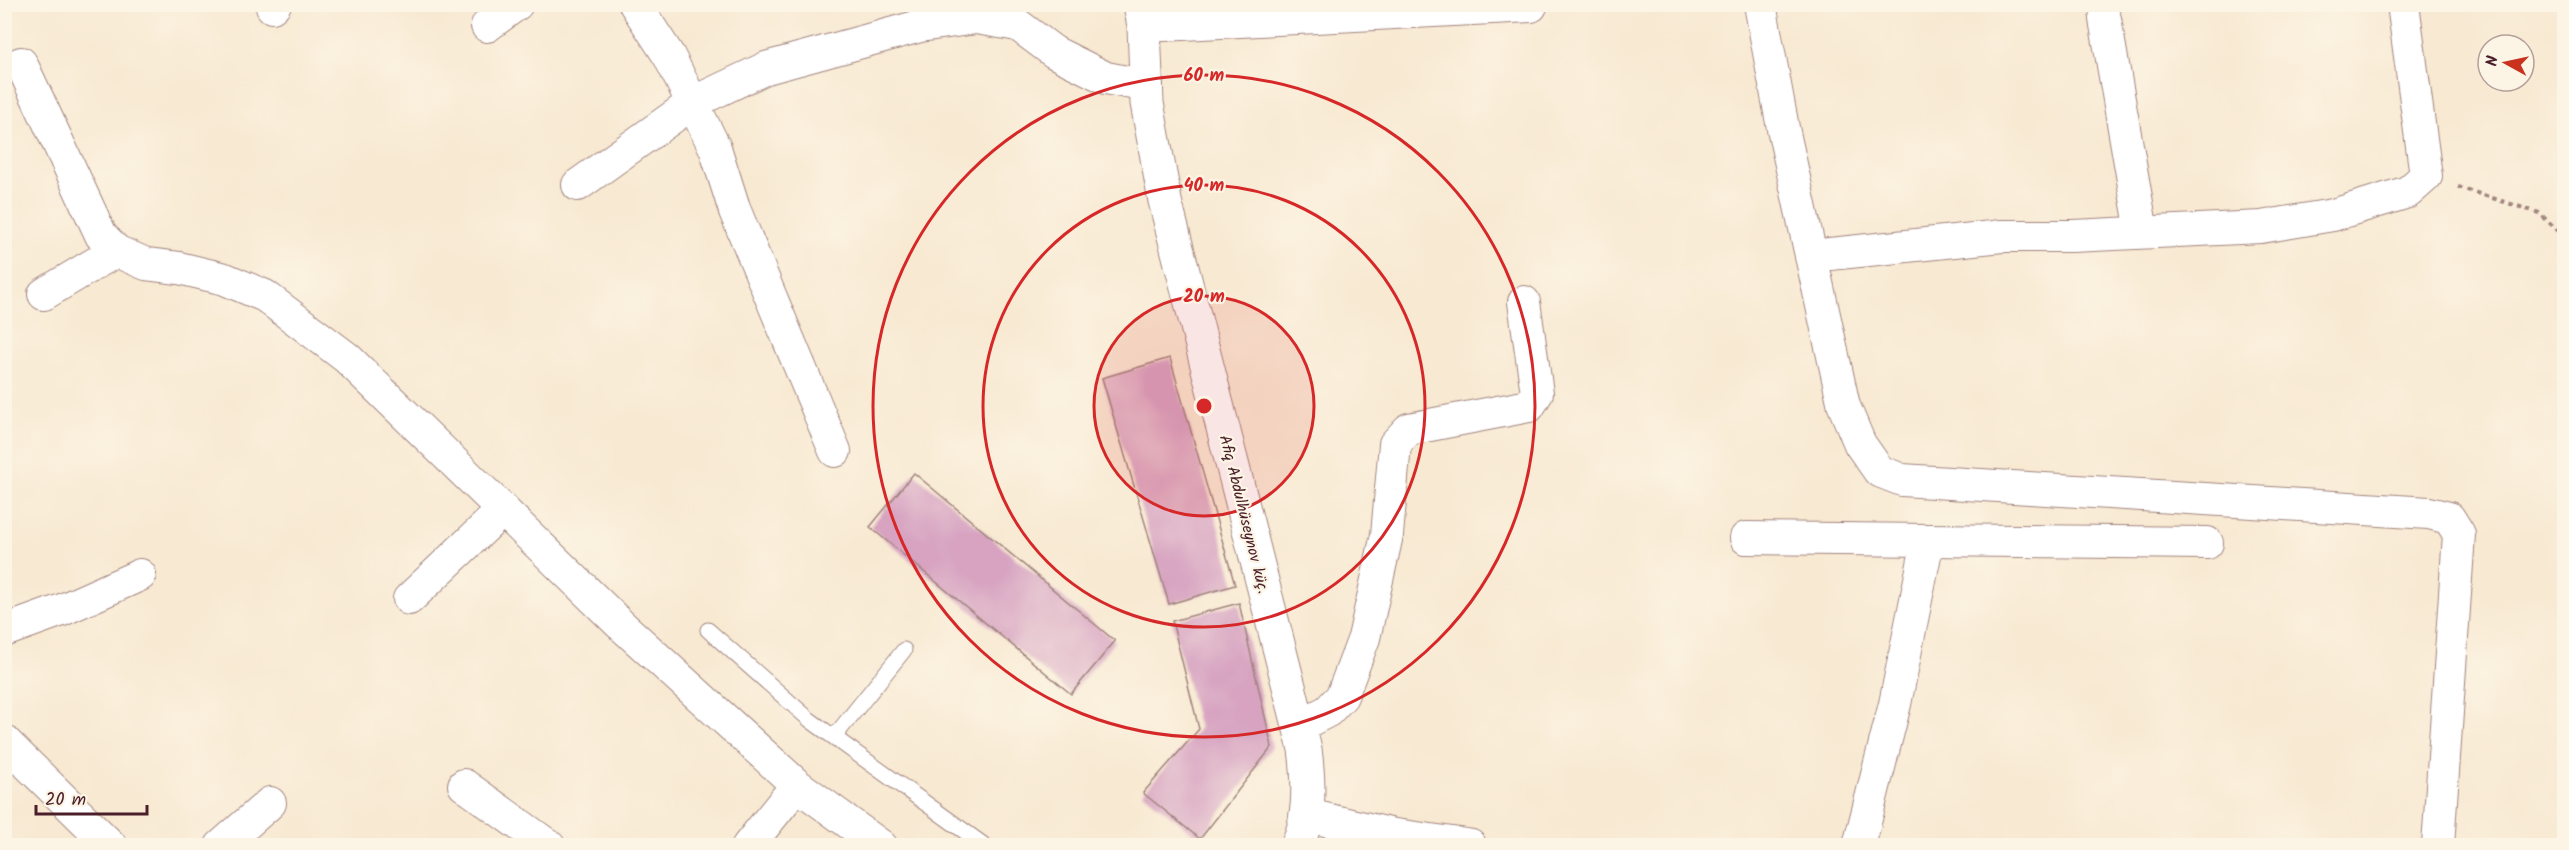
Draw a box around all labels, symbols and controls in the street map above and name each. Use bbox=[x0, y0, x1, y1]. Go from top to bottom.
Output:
north arrow bbox=[2476, 33, 2536, 93]
text: N bbox=[2480, 54, 2506, 68]
text: 60 m bbox=[1184, 62, 1225, 91]
text: 40 m bbox=[1184, 172, 1225, 201]
text: 20 m bbox=[1183, 283, 1225, 312]
centre of rings bbox=[1194, 396, 1214, 416]
street label: Afiq Abdulhüseynov küç. bbox=[1212, 432, 1275, 596]
scale bar bbox=[36, 778, 147, 816]
text: 20 m bbox=[45, 786, 86, 815]

